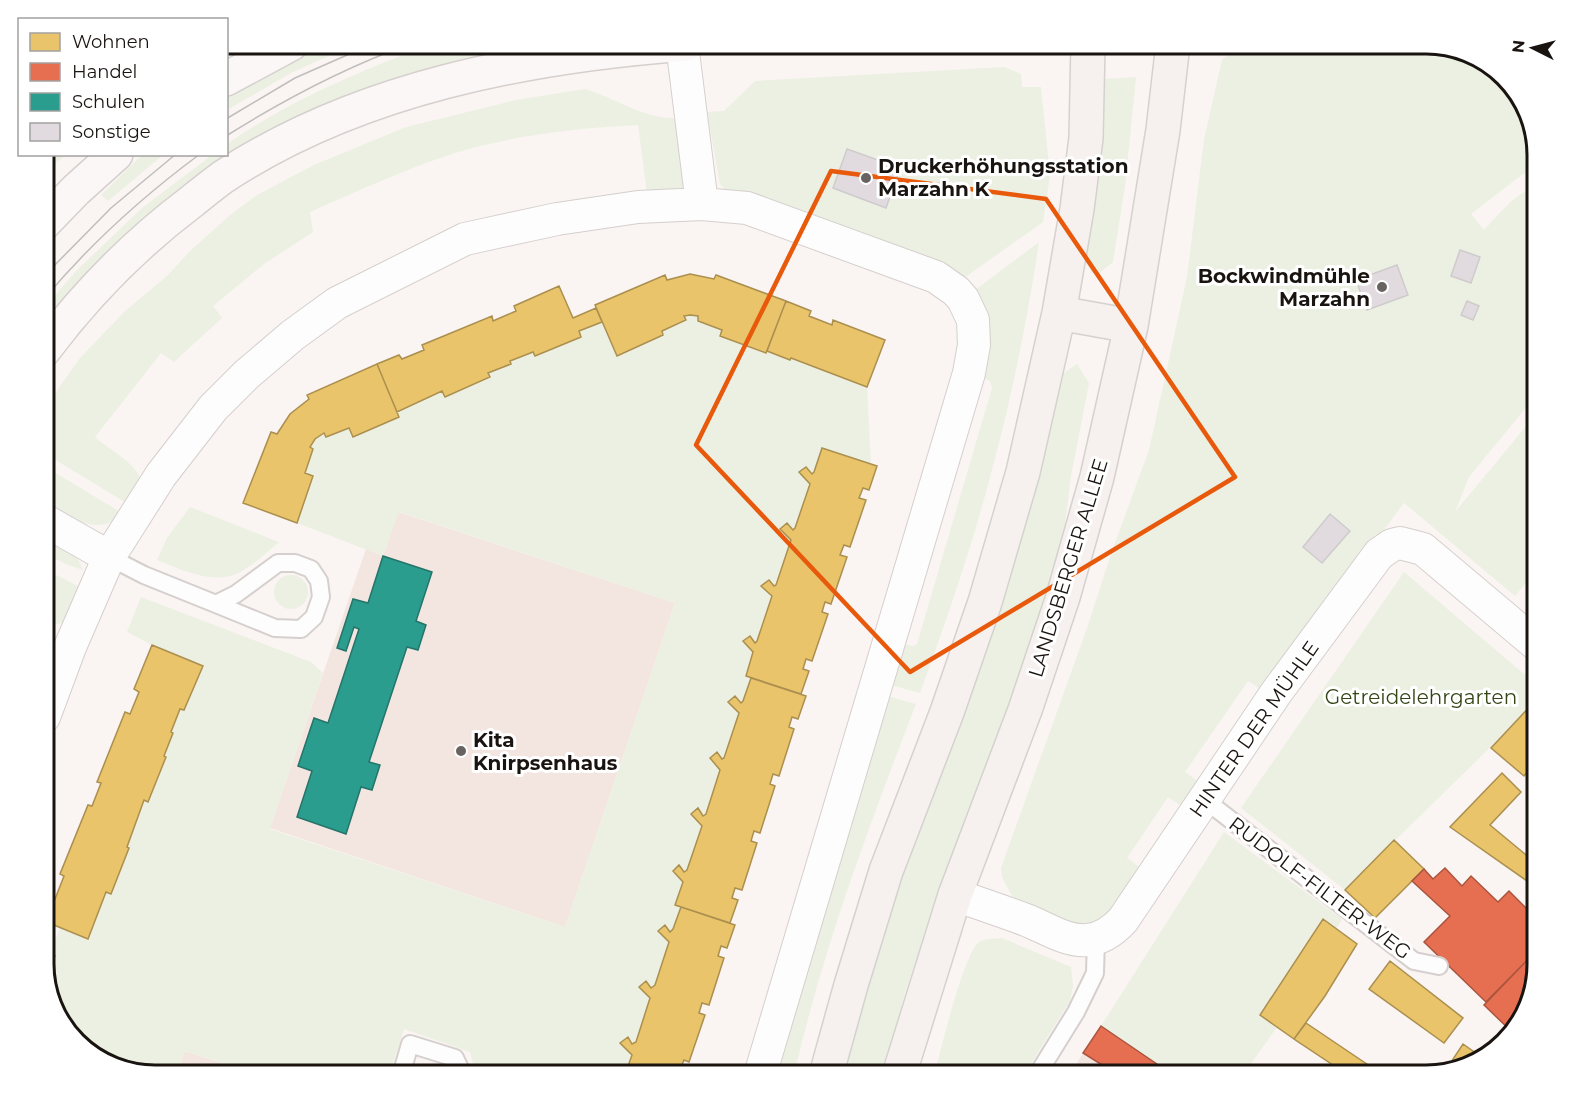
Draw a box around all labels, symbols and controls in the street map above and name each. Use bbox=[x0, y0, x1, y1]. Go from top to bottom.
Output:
legend bbox=[18, 18, 228, 156]
north arrow bbox=[1503, 18, 1563, 78]
text: Wohnen bbox=[72, 31, 150, 53]
text: N bbox=[1508, 39, 1529, 54]
text: Handel bbox=[72, 61, 137, 83]
text: Schulen bbox=[72, 91, 145, 113]
text: Sonstige bbox=[72, 121, 151, 143]
place label: Druckerhöhungsstation Marzahn K bbox=[878, 154, 1128, 201]
marker: Druckerhöhungsstation Marzahn K bbox=[859, 171, 873, 185]
place label: Bockwindmühle Marzahn bbox=[1198, 264, 1370, 311]
marker: Bockwindmühle Marzahn bbox=[1375, 280, 1389, 294]
street label: LANDSBERGER ALLEE bbox=[1023, 456, 1113, 680]
street label: HINTER DER MÜHLE bbox=[1184, 636, 1324, 822]
park label: Getreidelehrgarten bbox=[1325, 685, 1517, 709]
place label: Kita Knirpsenhaus bbox=[473, 728, 618, 775]
marker: Kita Knirpsenhaus bbox=[454, 744, 468, 758]
street label: RUDOLF-FILTER-WEG bbox=[1224, 812, 1416, 964]

